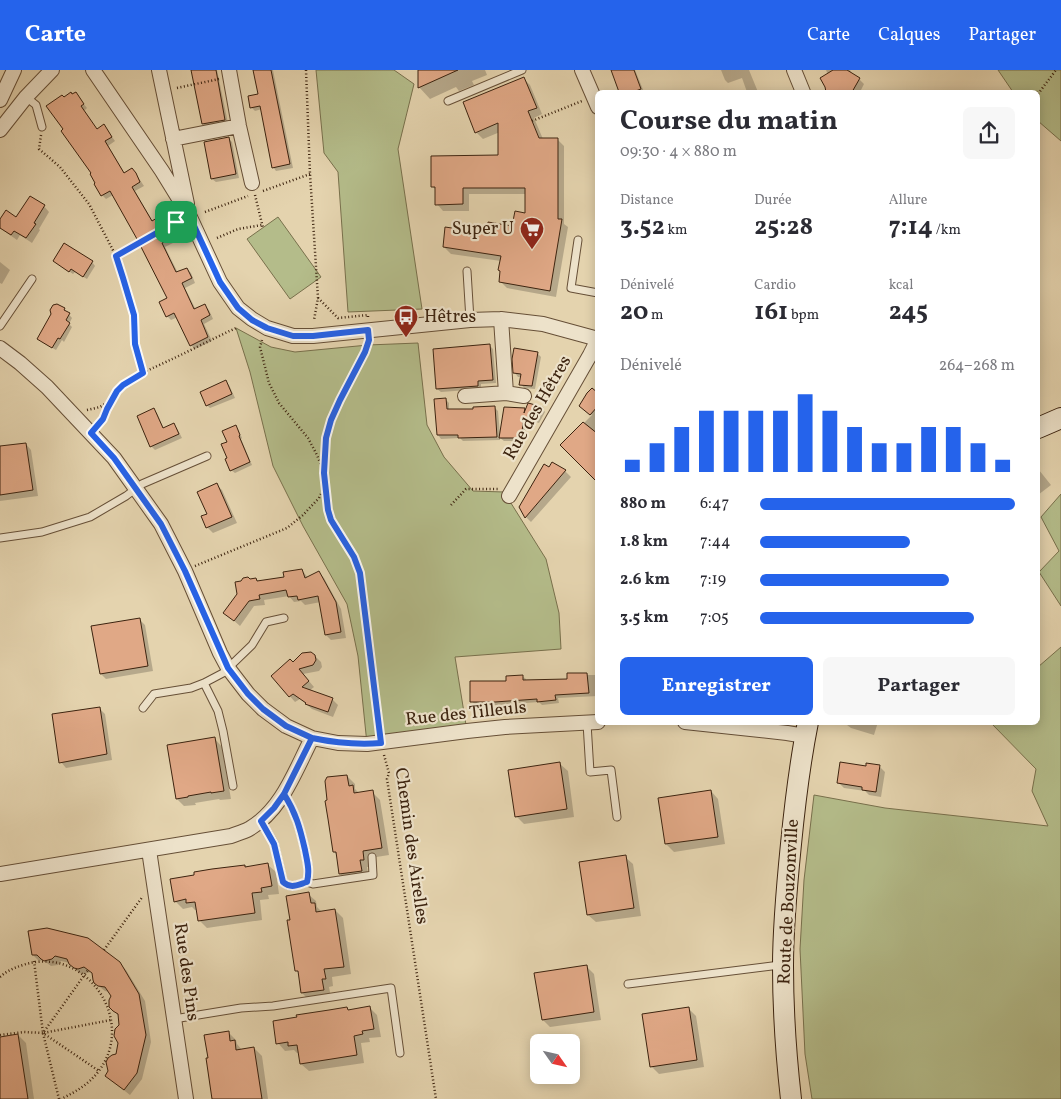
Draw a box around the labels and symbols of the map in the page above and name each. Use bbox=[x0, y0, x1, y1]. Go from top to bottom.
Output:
pin bbox=[155, 201, 197, 243]
supermarket icon: Super U bbox=[519, 216, 545, 250]
place label: Super U bbox=[452, 217, 514, 242]
bus stop icon: Hêtres bbox=[393, 304, 419, 338]
place label: Hêtres bbox=[424, 305, 476, 330]
street label: Rue des Hêtres bbox=[498, 351, 578, 465]
street label: Rue des Tilleuls bbox=[404, 695, 528, 733]
street label: Chemin des Airelles bbox=[388, 766, 434, 926]
street label: Route de Bouzonville bbox=[772, 818, 806, 986]
street label: Rue des Pins bbox=[167, 921, 205, 1023]
north arrow bbox=[530, 1034, 580, 1084]

